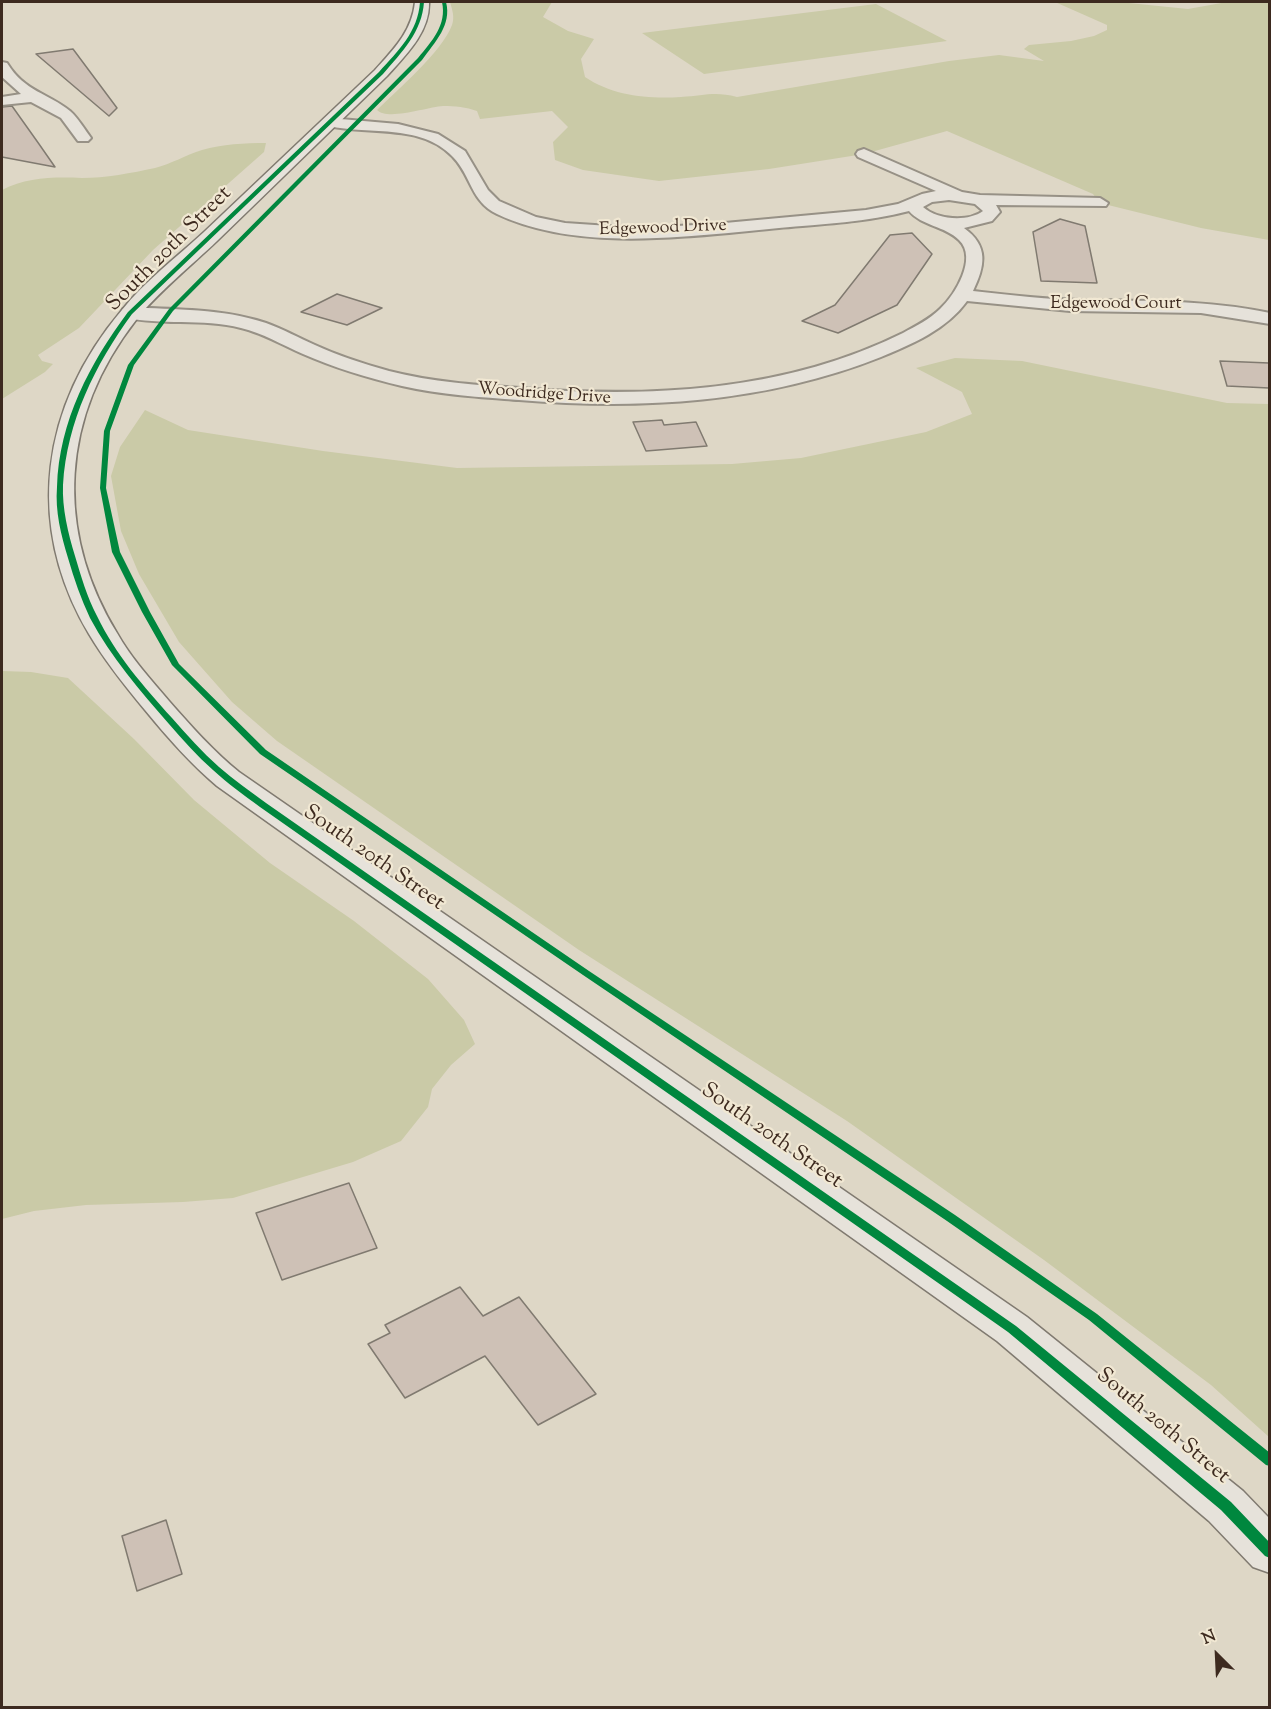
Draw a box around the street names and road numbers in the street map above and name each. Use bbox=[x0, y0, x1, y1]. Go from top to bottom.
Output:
street label: South 20th Street bbox=[102, 182, 238, 318]
street label: Edgewood Drive bbox=[599, 216, 727, 242]
street label: Edgewood Court bbox=[1050, 294, 1182, 316]
street label: Woodridge Drive bbox=[476, 380, 612, 410]
street label: South 20th Street bbox=[297, 800, 449, 918]
street label: South 20th Street bbox=[695, 1078, 847, 1196]
street label: South 20th Street bbox=[1090, 1363, 1234, 1491]

